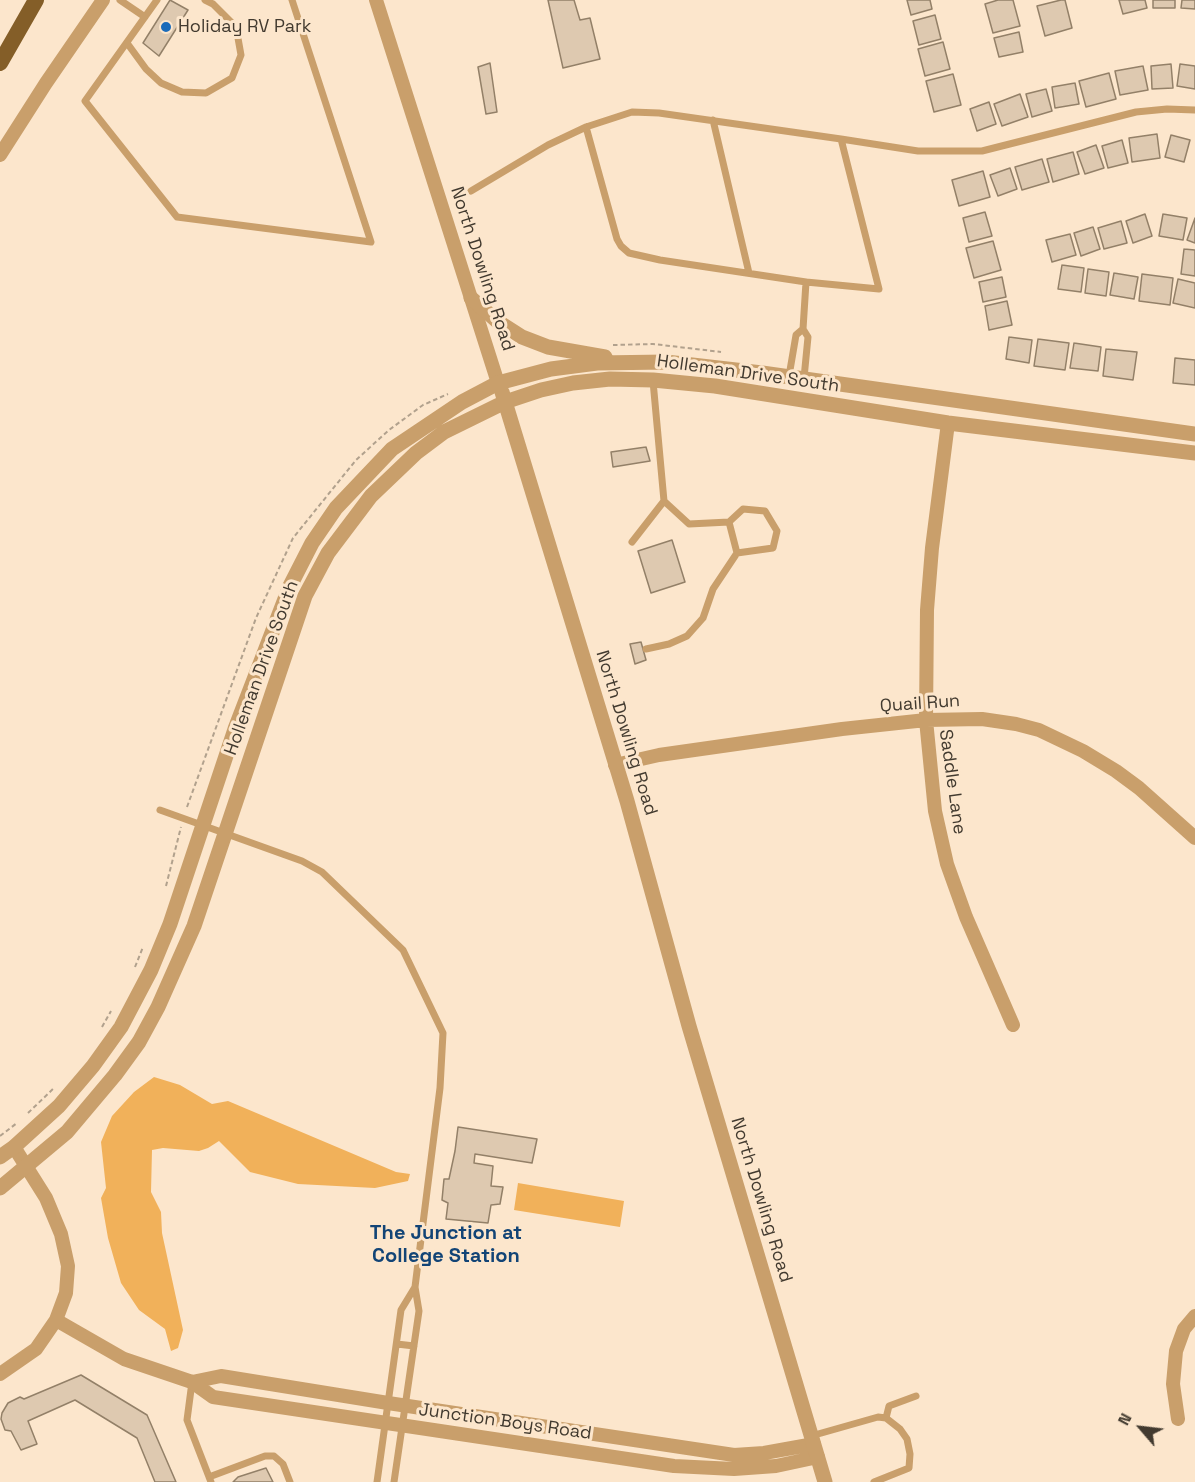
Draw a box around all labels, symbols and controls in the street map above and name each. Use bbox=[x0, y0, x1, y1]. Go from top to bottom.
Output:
place label: Holiday RV Park bbox=[178, 16, 311, 38]
marker: Holiday RV Park bbox=[159, 20, 173, 34]
street label: North Dowling Road bbox=[445, 184, 519, 354]
street label: Holleman Drive South bbox=[655, 350, 841, 398]
street label: Holleman Drive South bbox=[220, 578, 304, 758]
street label: North Dowling Road bbox=[591, 648, 661, 818]
street label: Quail Run bbox=[879, 690, 961, 718]
street label: Saddle Lane bbox=[934, 728, 970, 836]
street label: North Dowling Road bbox=[726, 1115, 796, 1285]
district label: The Junction at College Station bbox=[370, 1222, 522, 1269]
north arrow bbox=[1111, 1398, 1171, 1458]
street label: Junction Boys Road bbox=[417, 1399, 593, 1445]
text: N bbox=[1113, 1410, 1136, 1429]

